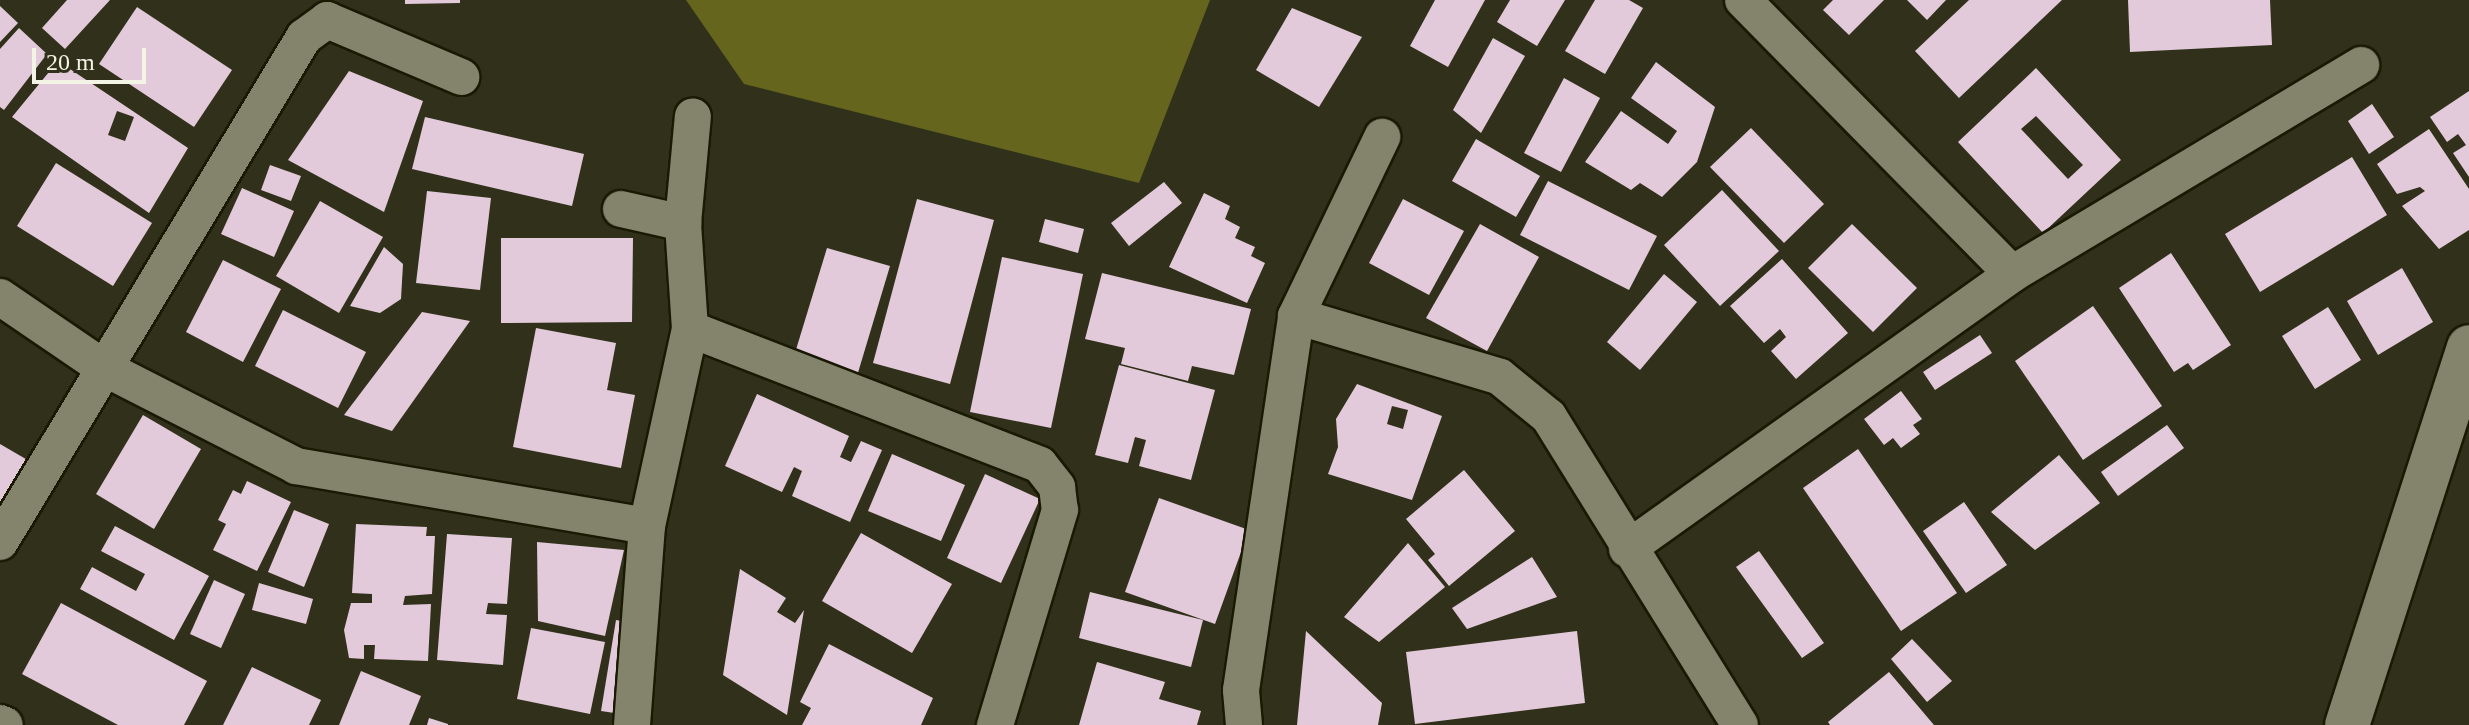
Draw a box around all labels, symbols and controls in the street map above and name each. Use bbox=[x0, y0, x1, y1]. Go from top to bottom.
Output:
scale bar bbox=[36, 32, 150, 82]
text: 20 m bbox=[46, 49, 95, 75]

